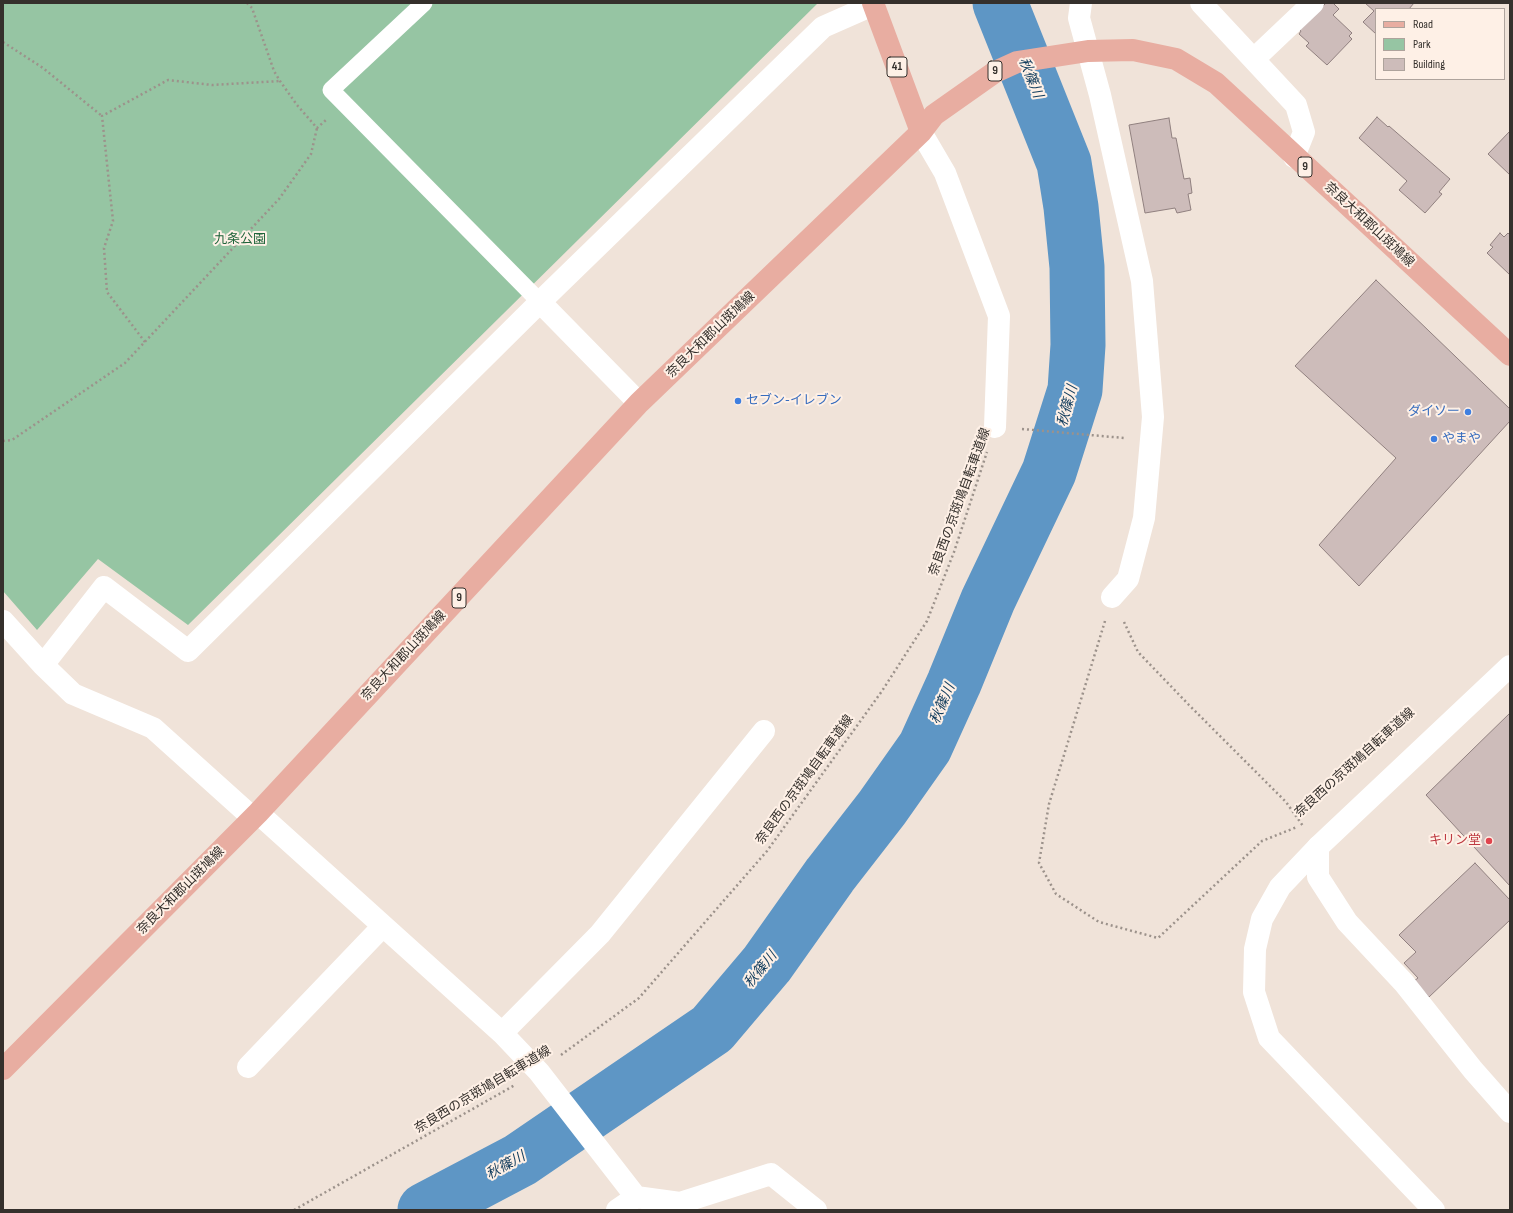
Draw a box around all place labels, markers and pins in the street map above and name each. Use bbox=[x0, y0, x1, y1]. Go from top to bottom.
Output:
place label: セブン-イレブン bbox=[746, 393, 842, 409]
marker: セブン-イレブン bbox=[733, 396, 743, 406]
place label: ダイソー bbox=[1408, 404, 1460, 420]
marker: ダイソー bbox=[1463, 407, 1473, 417]
place label: やまや bbox=[1442, 431, 1481, 447]
marker: やまや bbox=[1429, 434, 1439, 444]
place label: キリン堂 bbox=[1429, 833, 1481, 849]
marker: キリン堂 bbox=[1484, 836, 1494, 846]

